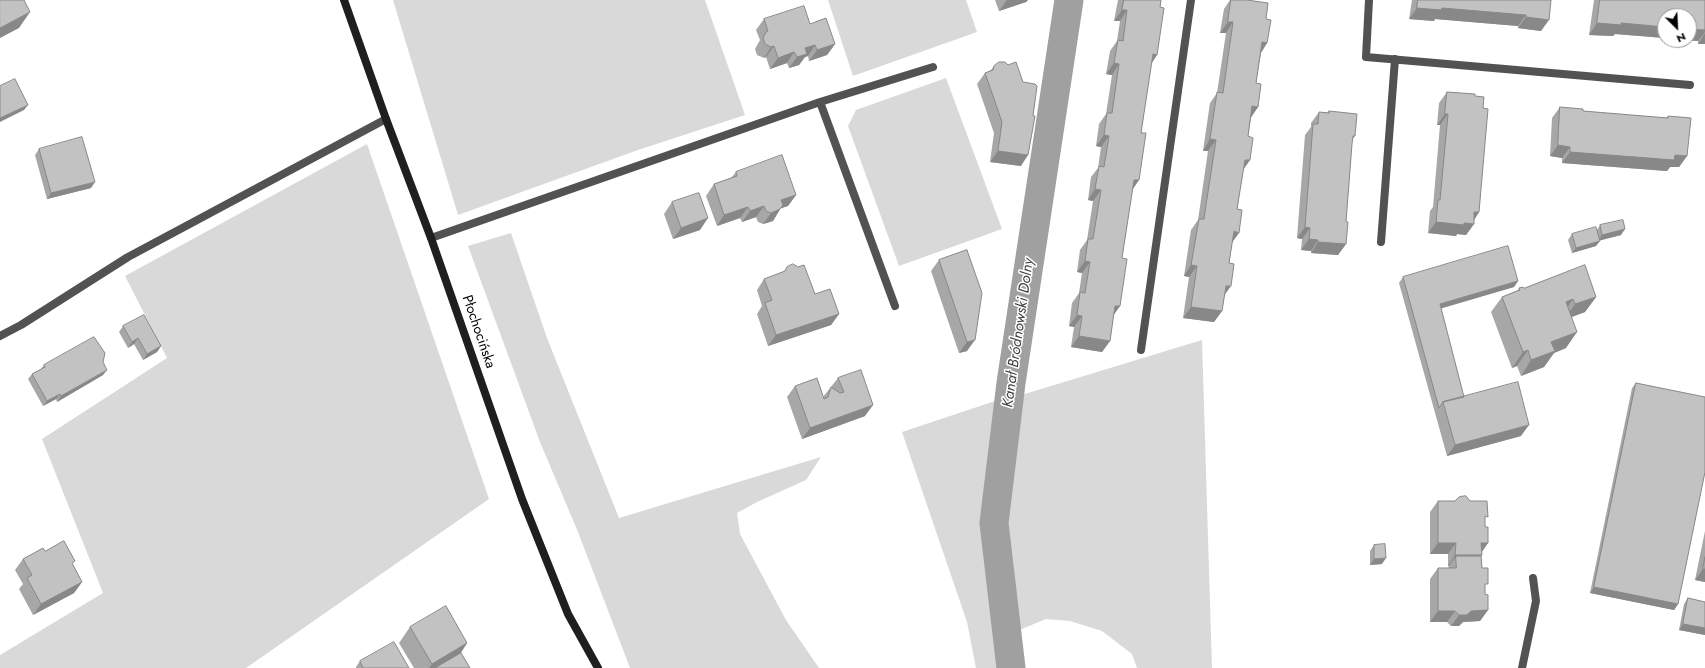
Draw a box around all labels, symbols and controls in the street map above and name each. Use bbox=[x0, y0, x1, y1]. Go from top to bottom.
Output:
north arrow bbox=[1657, 8, 1697, 48]
text: N bbox=[1674, 29, 1689, 47]
water label: Kanał Bródnowski Dolny bbox=[1000, 257, 1038, 409]
street label: Płochocińska bbox=[458, 293, 498, 371]

